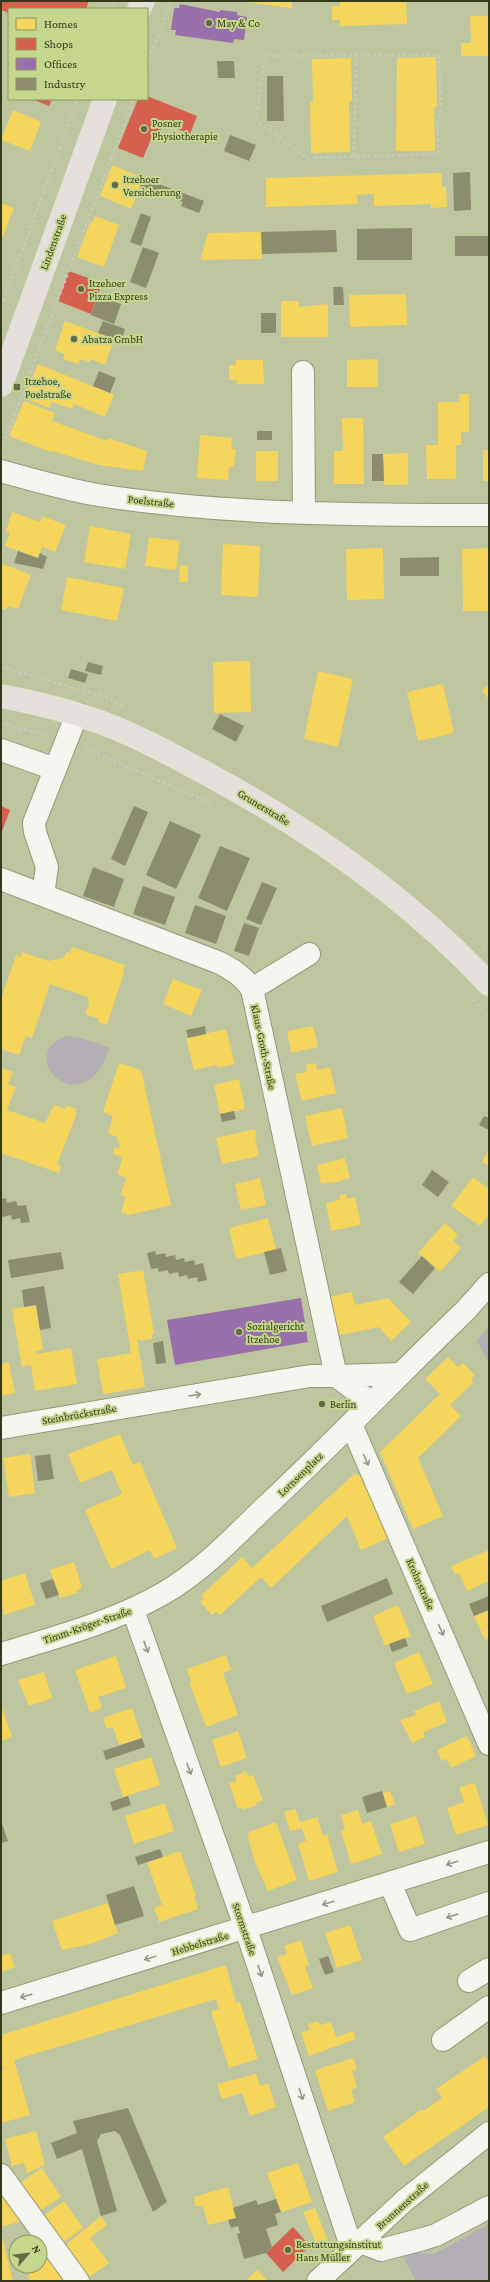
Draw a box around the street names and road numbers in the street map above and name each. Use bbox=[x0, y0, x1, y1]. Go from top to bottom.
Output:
street label: Lindenstraße bbox=[37, 212, 69, 272]
street label: Poelstraße bbox=[127, 493, 175, 509]
street label: Grunerstraße bbox=[236, 787, 293, 827]
street label: Klaus-Groth-Straße bbox=[249, 1003, 279, 1091]
street label: Steinbrückstraße bbox=[41, 1402, 117, 1426]
street label: Lornsenplatz bbox=[275, 1449, 326, 1499]
street label: Krohnstraße bbox=[404, 1556, 438, 1612]
street label: Timm-Kröger-Straße bbox=[41, 1604, 133, 1647]
street label: Stormstraße bbox=[230, 1901, 260, 1957]
street label: Hebbelstraße bbox=[170, 1929, 230, 1957]
street label: Brunnenstraße bbox=[373, 2178, 431, 2232]

